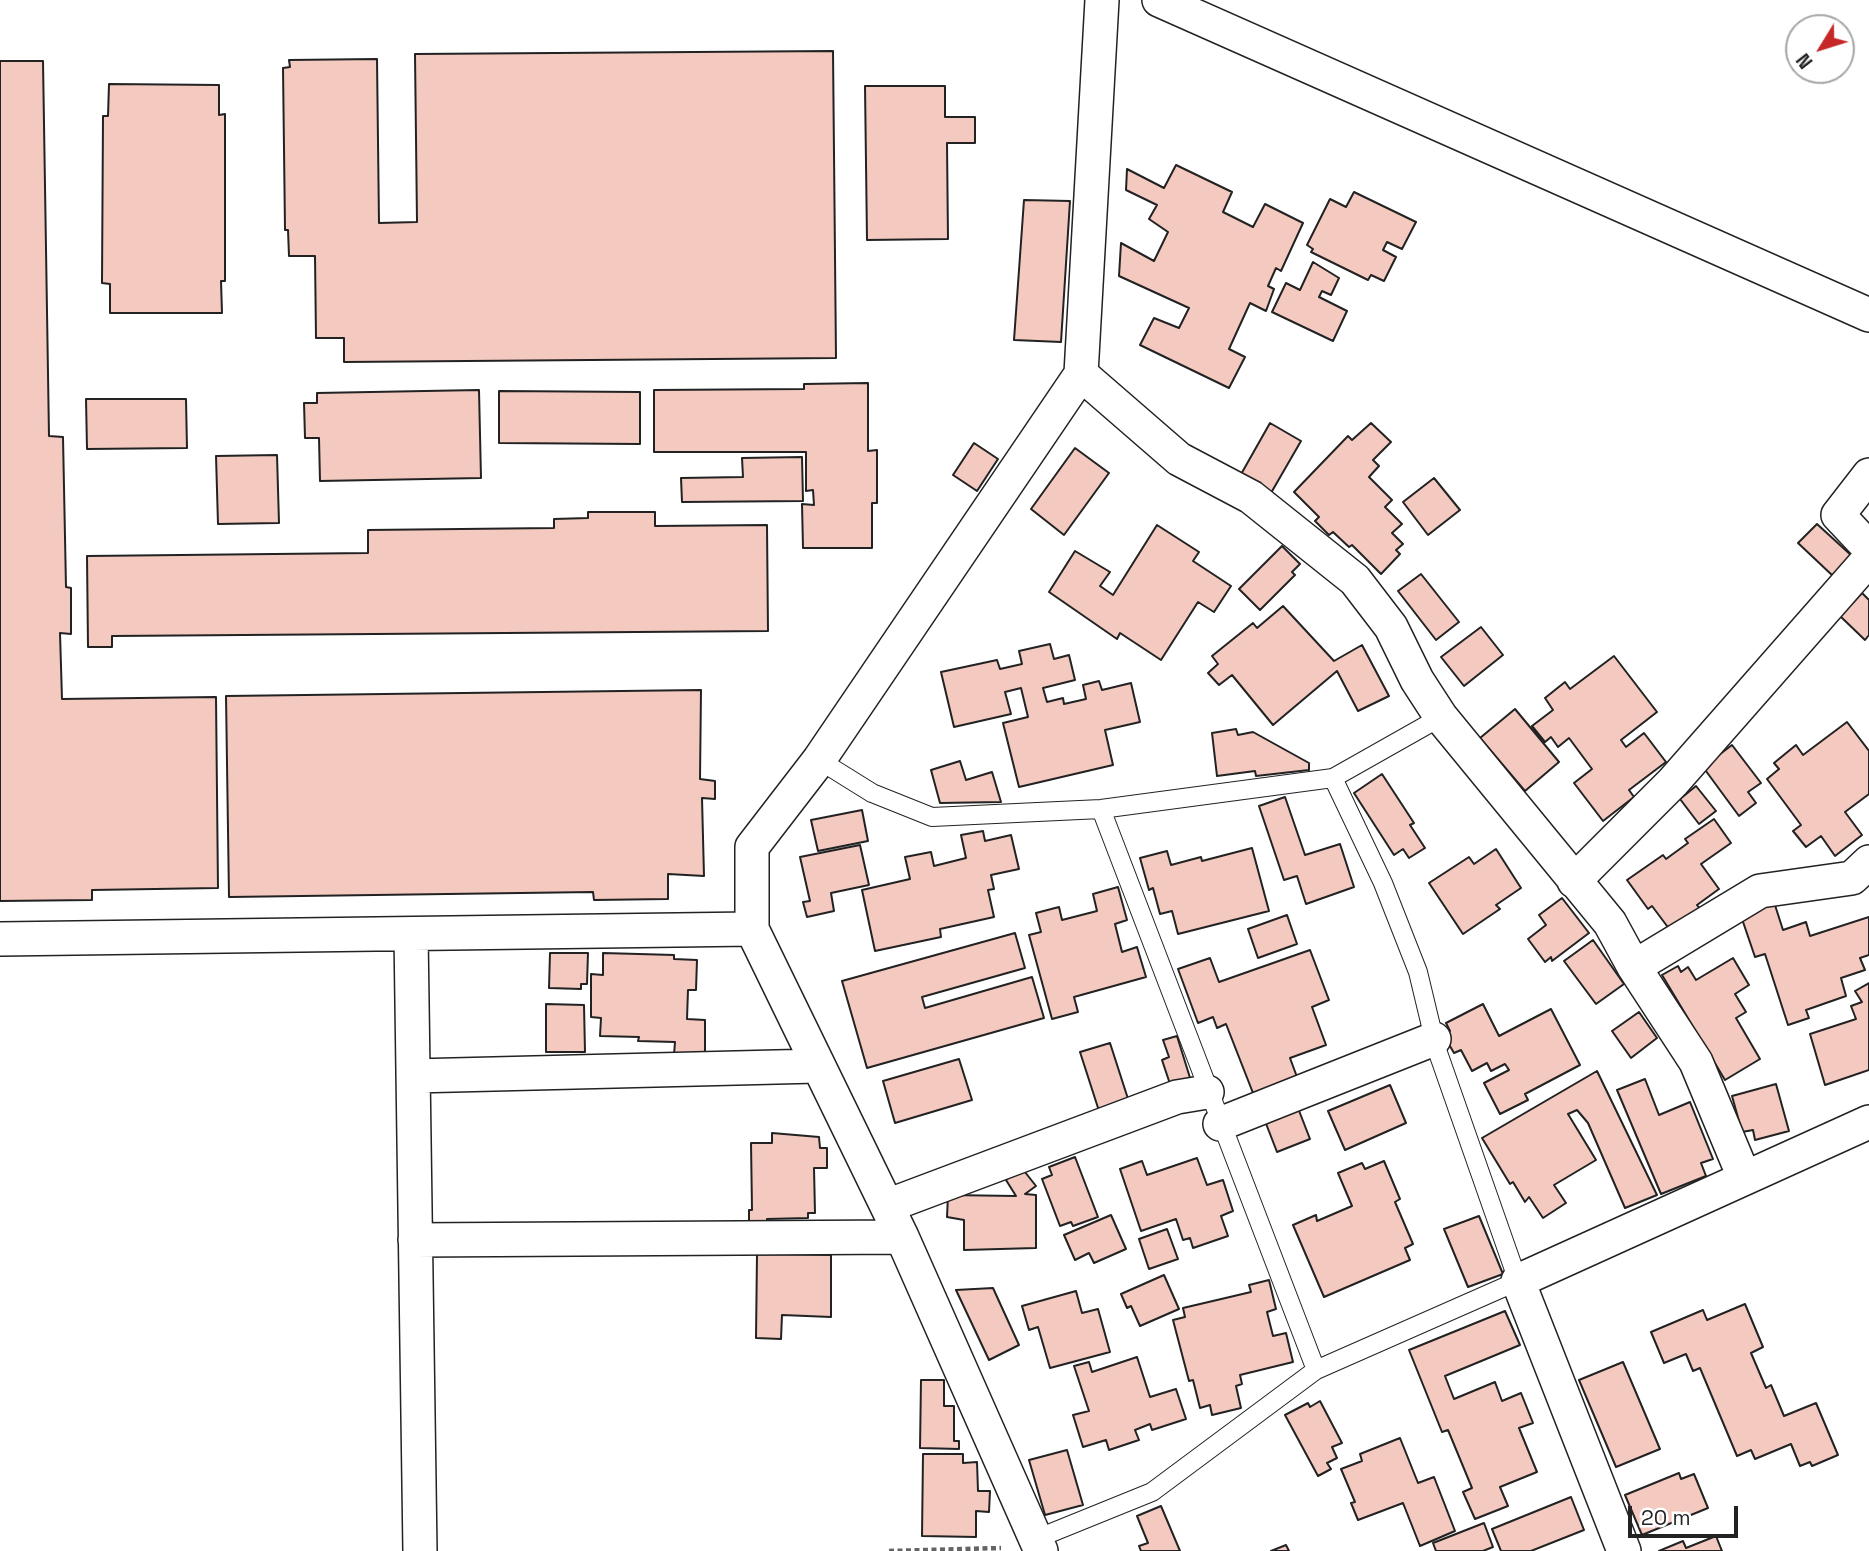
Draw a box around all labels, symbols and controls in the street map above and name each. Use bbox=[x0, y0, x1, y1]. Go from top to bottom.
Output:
north arrow bbox=[1785, 14, 1855, 84]
text: N bbox=[1791, 48, 1818, 74]
scale bar bbox=[1631, 1492, 1741, 1536]
text: 20 m bbox=[1641, 1504, 1691, 1531]

